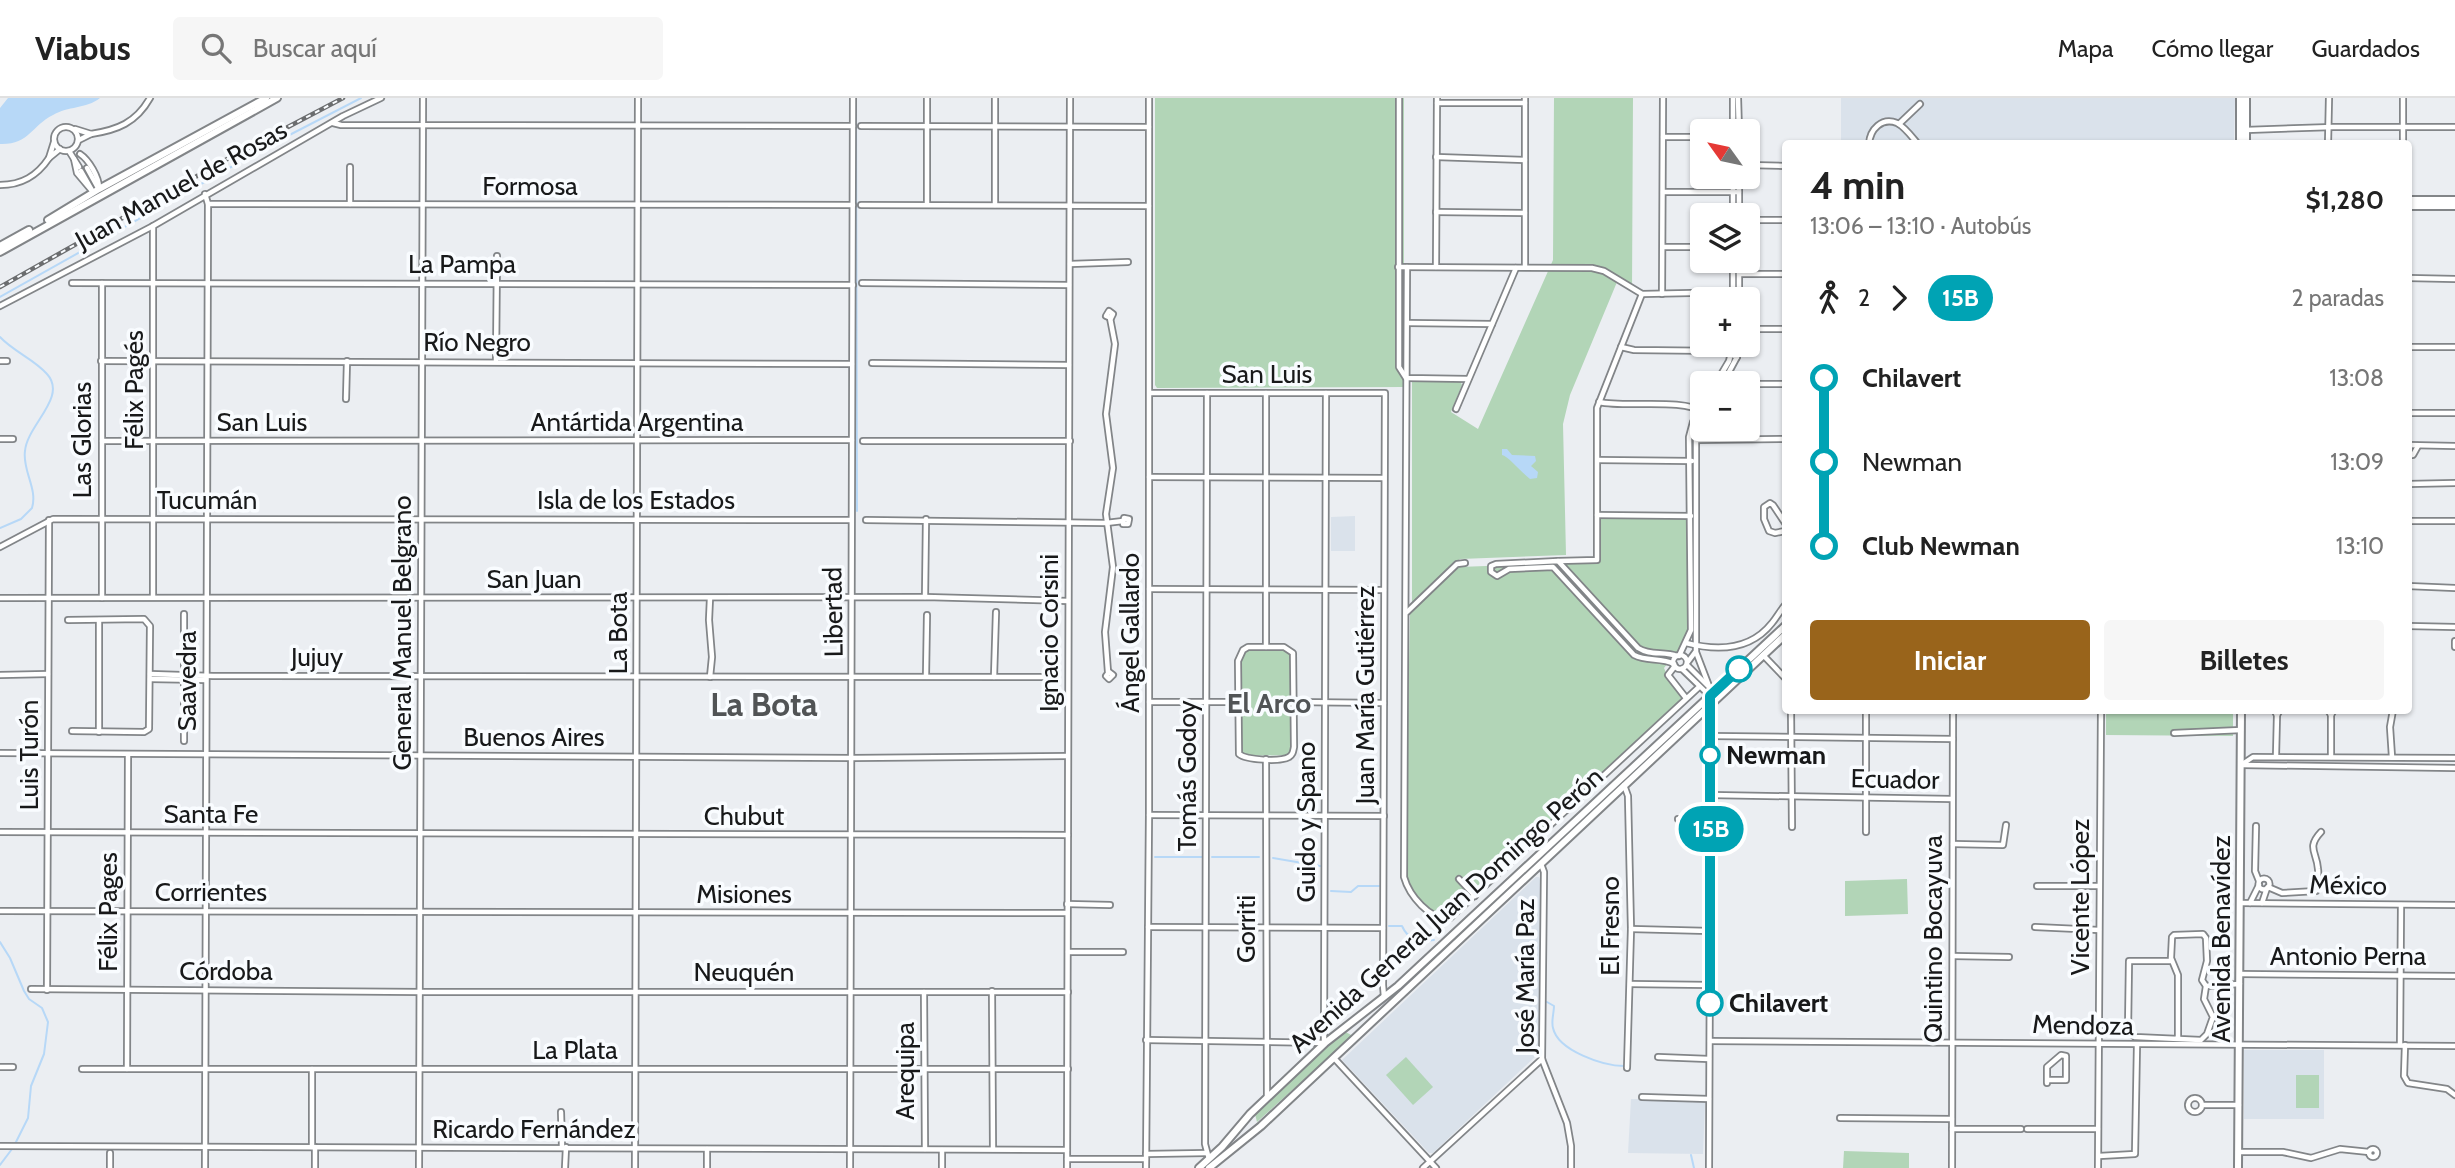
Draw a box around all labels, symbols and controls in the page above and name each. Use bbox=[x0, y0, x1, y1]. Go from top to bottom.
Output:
search box bbox=[173, 17, 663, 80]
text: Viabus bbox=[35, 28, 131, 68]
icon: search bbox=[197, 29, 235, 67]
text: Buscar aquí bbox=[253, 32, 377, 64]
text: Mapa bbox=[2058, 34, 2114, 63]
text: Cómo llegar bbox=[2152, 34, 2273, 63]
text: Guardados bbox=[2311, 34, 2420, 63]
street label: Juan Manuel de Rosas bbox=[69, 113, 293, 257]
north arrow bbox=[1690, 119, 1760, 189]
map controls bbox=[1690, 119, 1760, 441]
text: 4 min bbox=[1810, 162, 1905, 209]
street label: Formosa bbox=[482, 170, 578, 202]
text: $1,280 bbox=[2305, 184, 2384, 216]
button: layers bbox=[1690, 203, 1760, 273]
text: 13:06 – 13:10 · Autobús bbox=[1810, 212, 2031, 240]
street label: La Pampa bbox=[408, 248, 517, 280]
icon: walk bbox=[1810, 279, 1848, 317]
icon: forward bbox=[1880, 279, 1918, 317]
text: 15B bbox=[1942, 283, 1979, 312]
text: 2 bbox=[1858, 284, 1870, 312]
text: 2 paradas bbox=[2291, 284, 2384, 312]
button: + bbox=[1690, 287, 1760, 357]
street label: Río Negro bbox=[423, 326, 531, 358]
street label: Félix Pagés bbox=[118, 330, 150, 450]
street label: San Luis bbox=[1222, 358, 1313, 390]
text: Chilavert bbox=[1862, 362, 1961, 394]
text: 13:08 bbox=[2329, 364, 2384, 392]
button: − bbox=[1690, 371, 1760, 441]
street label: Las Glorias bbox=[66, 381, 98, 498]
street label: San Luis bbox=[217, 406, 308, 438]
street label: Antártida Argentina bbox=[531, 406, 744, 438]
text: Newman bbox=[1862, 446, 1962, 478]
text: 13:09 bbox=[2330, 448, 2384, 476]
street label: Tucumán bbox=[157, 484, 257, 516]
street label: Isla de los Estados bbox=[537, 484, 735, 516]
street label: General Manuel Belgrano bbox=[386, 495, 418, 771]
text: Club Newman bbox=[1862, 530, 2020, 562]
text: 13:10 bbox=[2336, 532, 2384, 560]
street label: Ángel Gallardo bbox=[1114, 553, 1146, 713]
street label: Ignacio Corsini bbox=[1033, 554, 1065, 712]
street label: San Juan bbox=[486, 563, 582, 595]
street label: Libertad bbox=[816, 567, 850, 657]
street label: Juan María Gutiérrez bbox=[1349, 586, 1381, 805]
street label: La Bota bbox=[602, 591, 634, 674]
button: Iniciar bbox=[1810, 620, 2090, 700]
button: Billetes bbox=[2104, 620, 2384, 700]
street label: Saavedra bbox=[171, 630, 203, 731]
street label: Jujuy bbox=[290, 641, 343, 673]
unlabelled marker bbox=[1726, 656, 1752, 682]
district label: La Bota bbox=[710, 684, 818, 724]
district label: El Arco bbox=[1227, 686, 1311, 720]
street label: Luis Turón bbox=[13, 700, 45, 810]
street label: Tomás Godoy bbox=[1171, 700, 1203, 852]
street label: Buenos Aires bbox=[463, 721, 605, 753]
place label: Newman bbox=[1726, 739, 1826, 771]
street label: Guido y Spano bbox=[1290, 742, 1322, 902]
marker: Newman bbox=[1700, 745, 1720, 765]
street label: Avenida General Juan Domingo Perón bbox=[1283, 761, 1609, 1059]
street label: Ecuador bbox=[1850, 762, 1940, 796]
street label: Santa Fe bbox=[164, 798, 258, 830]
street label: Chubut bbox=[704, 800, 785, 832]
line badge: 15B bbox=[1671, 806, 1751, 852]
text: 15B bbox=[1693, 814, 1729, 843]
street label: Vicente López bbox=[2064, 819, 2096, 975]
street label: Quintino Bocayuva bbox=[1917, 835, 1949, 1043]
street label: Avenida Benavídez bbox=[2205, 835, 2237, 1043]
street label: Félix Pages bbox=[92, 852, 124, 972]
street label: México bbox=[2309, 868, 2387, 902]
street label: Corrientes bbox=[155, 876, 267, 908]
street label: El Fresno bbox=[1594, 876, 1626, 976]
street label: Misiones bbox=[696, 878, 792, 910]
street label: Gorriti bbox=[1230, 895, 1262, 963]
street label: José María Paz bbox=[1509, 898, 1541, 1055]
street label: Antonio Perna bbox=[2270, 940, 2427, 972]
street label: Córdoba bbox=[179, 955, 273, 987]
street label: Neuquén bbox=[694, 956, 794, 988]
place label: Chilavert bbox=[1729, 987, 1828, 1019]
marker: Chilavert bbox=[1697, 990, 1723, 1016]
street label: Mendoza bbox=[2032, 1008, 2135, 1042]
street label: Arequipa bbox=[889, 1022, 921, 1120]
street label: La Plata bbox=[532, 1034, 618, 1066]
street label: Ricardo Fernández bbox=[432, 1113, 636, 1145]

